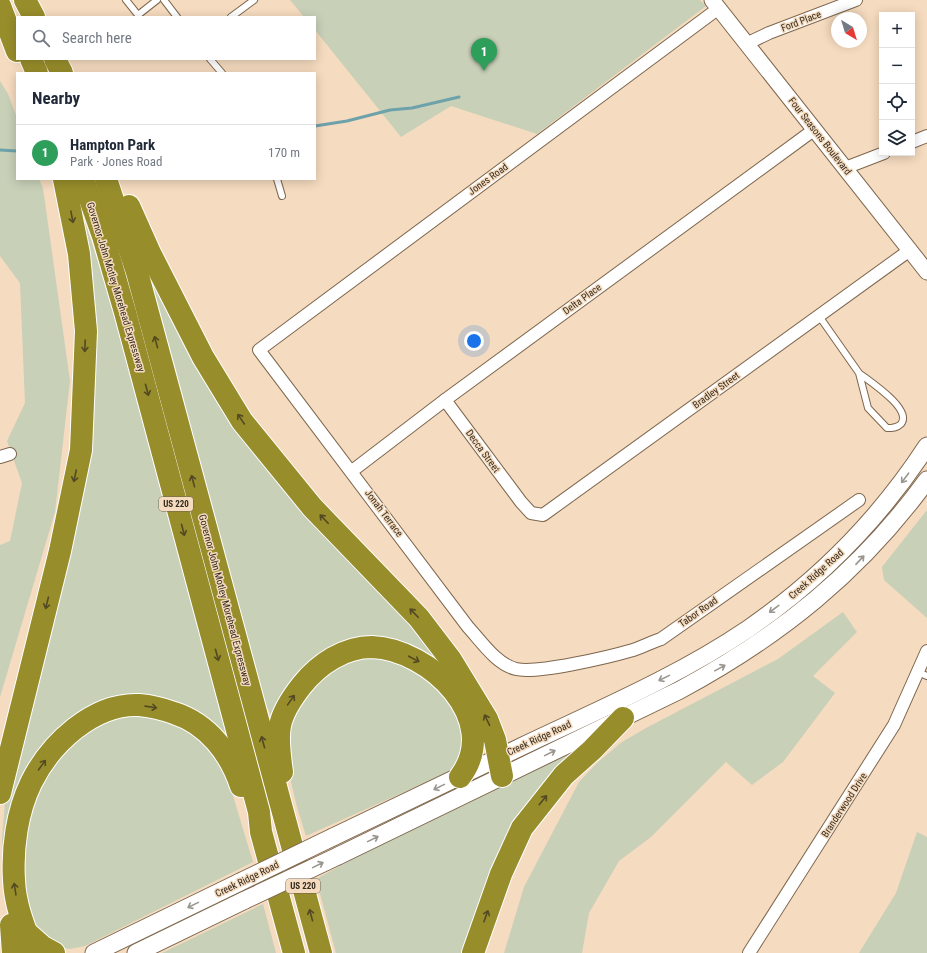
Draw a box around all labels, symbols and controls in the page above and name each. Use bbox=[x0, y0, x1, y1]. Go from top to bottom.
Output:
street label: Ford Place bbox=[779, 8, 823, 34]
north arrow bbox=[831, 12, 867, 48]
map controls bbox=[879, 12, 915, 156]
button: + bbox=[879, 12, 915, 48]
search box bbox=[16, 16, 316, 60]
icon: search bbox=[30, 27, 52, 49]
text: Search here bbox=[62, 29, 132, 47]
pin: 1 bbox=[471, 38, 497, 71]
button: − bbox=[879, 48, 915, 84]
button: locate bbox=[879, 84, 915, 120]
text: Nearby bbox=[32, 88, 80, 108]
street label: Four Seasons Boulevard bbox=[786, 95, 854, 177]
button: layers bbox=[879, 120, 915, 156]
text: Hampton Park bbox=[70, 136, 155, 154]
text: 1 bbox=[42, 145, 48, 160]
text: 170 m bbox=[268, 145, 300, 160]
text: Park · Jones Road bbox=[70, 154, 163, 169]
street label: Jones Road bbox=[466, 161, 510, 197]
street label: Governor John Motley Morehead Expressway bbox=[85, 201, 147, 373]
one-way arrow bbox=[68, 210, 76, 223]
street label: Delta Place bbox=[561, 281, 604, 317]
your location bbox=[464, 331, 484, 351]
one-way arrow bbox=[152, 335, 159, 348]
one-way arrow bbox=[81, 339, 89, 352]
street label: Bradley Street bbox=[691, 369, 741, 411]
one-way arrow bbox=[144, 384, 151, 397]
one-way arrow bbox=[237, 414, 245, 425]
street label: Decca Street bbox=[464, 427, 502, 475]
one-way arrow bbox=[71, 469, 79, 482]
one-way arrow bbox=[900, 472, 909, 483]
one-way arrow bbox=[189, 474, 197, 487]
street label: Jonah Terrace bbox=[363, 487, 405, 539]
road number: US 220 bbox=[159, 497, 193, 511]
street label: Governor John Motley Morehead Expressway bbox=[197, 513, 253, 687]
one-way arrow bbox=[319, 514, 329, 524]
one-way arrow bbox=[180, 523, 187, 536]
street label: Creek Ridge Road bbox=[787, 547, 845, 601]
one-way arrow bbox=[855, 554, 864, 565]
street label: Tabor Road bbox=[676, 595, 720, 629]
one-way arrow bbox=[43, 596, 51, 609]
one-way arrow bbox=[769, 605, 780, 613]
one-way arrow bbox=[409, 608, 419, 618]
one-way arrow bbox=[213, 649, 221, 662]
one-way arrow bbox=[408, 656, 420, 664]
one-way arrow bbox=[714, 664, 726, 671]
one-way arrow bbox=[658, 675, 670, 682]
one-way arrow bbox=[287, 694, 295, 705]
one-way arrow bbox=[144, 703, 157, 711]
one-way arrow bbox=[483, 714, 490, 726]
street label: Creek Ridge Road bbox=[505, 718, 573, 758]
one-way arrow bbox=[258, 735, 266, 748]
one-way arrow bbox=[544, 749, 556, 756]
one-way arrow bbox=[38, 760, 47, 771]
street label: Branderwood Drive bbox=[819, 771, 869, 839]
one-way arrow bbox=[433, 784, 445, 791]
one-way arrow bbox=[538, 795, 547, 806]
one-way arrow bbox=[367, 835, 379, 842]
street label: Creek Ridge Road bbox=[213, 859, 281, 899]
one-way arrow bbox=[312, 861, 324, 868]
road number: US 220 bbox=[286, 879, 320, 893]
one-way arrow bbox=[11, 883, 19, 896]
one-way arrow bbox=[187, 902, 199, 910]
one-way arrow bbox=[307, 909, 314, 922]
one-way arrow bbox=[483, 911, 491, 923]

